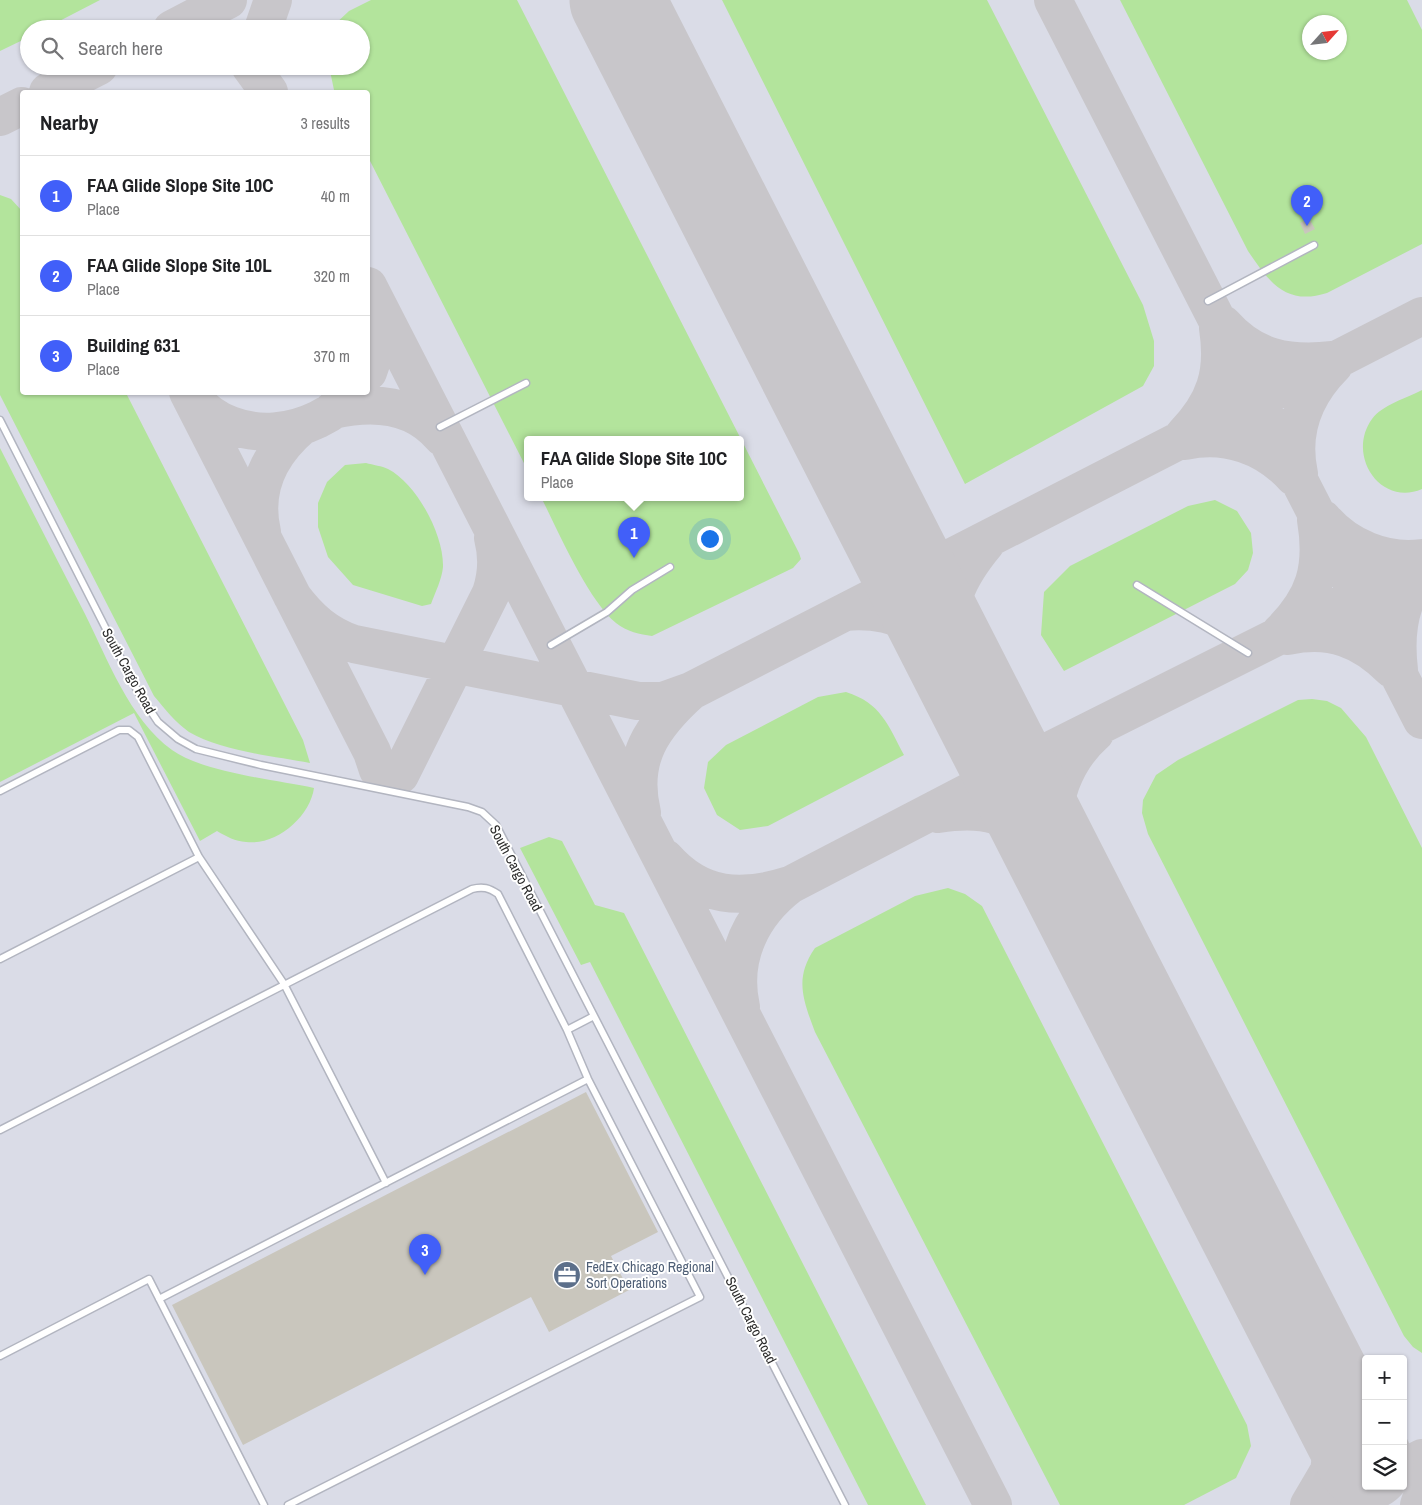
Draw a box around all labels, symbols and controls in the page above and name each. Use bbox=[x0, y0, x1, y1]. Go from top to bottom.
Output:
north arrow bbox=[1302, 15, 1347, 60]
search box bbox=[20, 20, 370, 75]
icon: search bbox=[38, 34, 66, 62]
text: Search here bbox=[78, 35, 163, 61]
text: Nearby bbox=[40, 108, 98, 137]
text: 3 results bbox=[300, 112, 350, 134]
text: FAA Glide Slope Site 10C bbox=[87, 172, 273, 198]
text: 1 bbox=[52, 185, 60, 207]
text: 40 m bbox=[321, 185, 350, 207]
pin: 2 bbox=[1291, 185, 1323, 226]
text: Place bbox=[87, 198, 120, 220]
text: FAA Glide Slope Site 10L bbox=[87, 252, 272, 278]
text: 2 bbox=[52, 265, 60, 287]
text: 320 m bbox=[314, 265, 350, 287]
text: Place bbox=[87, 278, 120, 300]
text: Building 631 bbox=[87, 332, 180, 358]
text: 3 bbox=[52, 345, 60, 367]
text: 370 m bbox=[314, 345, 350, 367]
text: Place bbox=[87, 358, 120, 380]
popup bbox=[524, 436, 744, 501]
text: FAA Glide Slope Site 10C bbox=[541, 445, 727, 471]
text: Place bbox=[541, 471, 574, 493]
pin: 1 bbox=[618, 517, 650, 558]
your location bbox=[697, 526, 723, 552]
street label: South Cargo Road bbox=[98, 625, 160, 717]
street label: South Cargo Road bbox=[486, 822, 546, 914]
pin: 3 bbox=[409, 1234, 441, 1275]
place label: FedEx Chicago Regional Sort Operations bbox=[586, 1258, 714, 1292]
office icon: FedEx Chicago Regional Sort Operations bbox=[552, 1260, 582, 1290]
street label: South Cargo Road bbox=[721, 1274, 781, 1366]
map controls bbox=[1362, 1355, 1407, 1490]
button: + bbox=[1362, 1355, 1407, 1400]
button: − bbox=[1362, 1400, 1407, 1445]
button: layers bbox=[1362, 1445, 1407, 1490]

